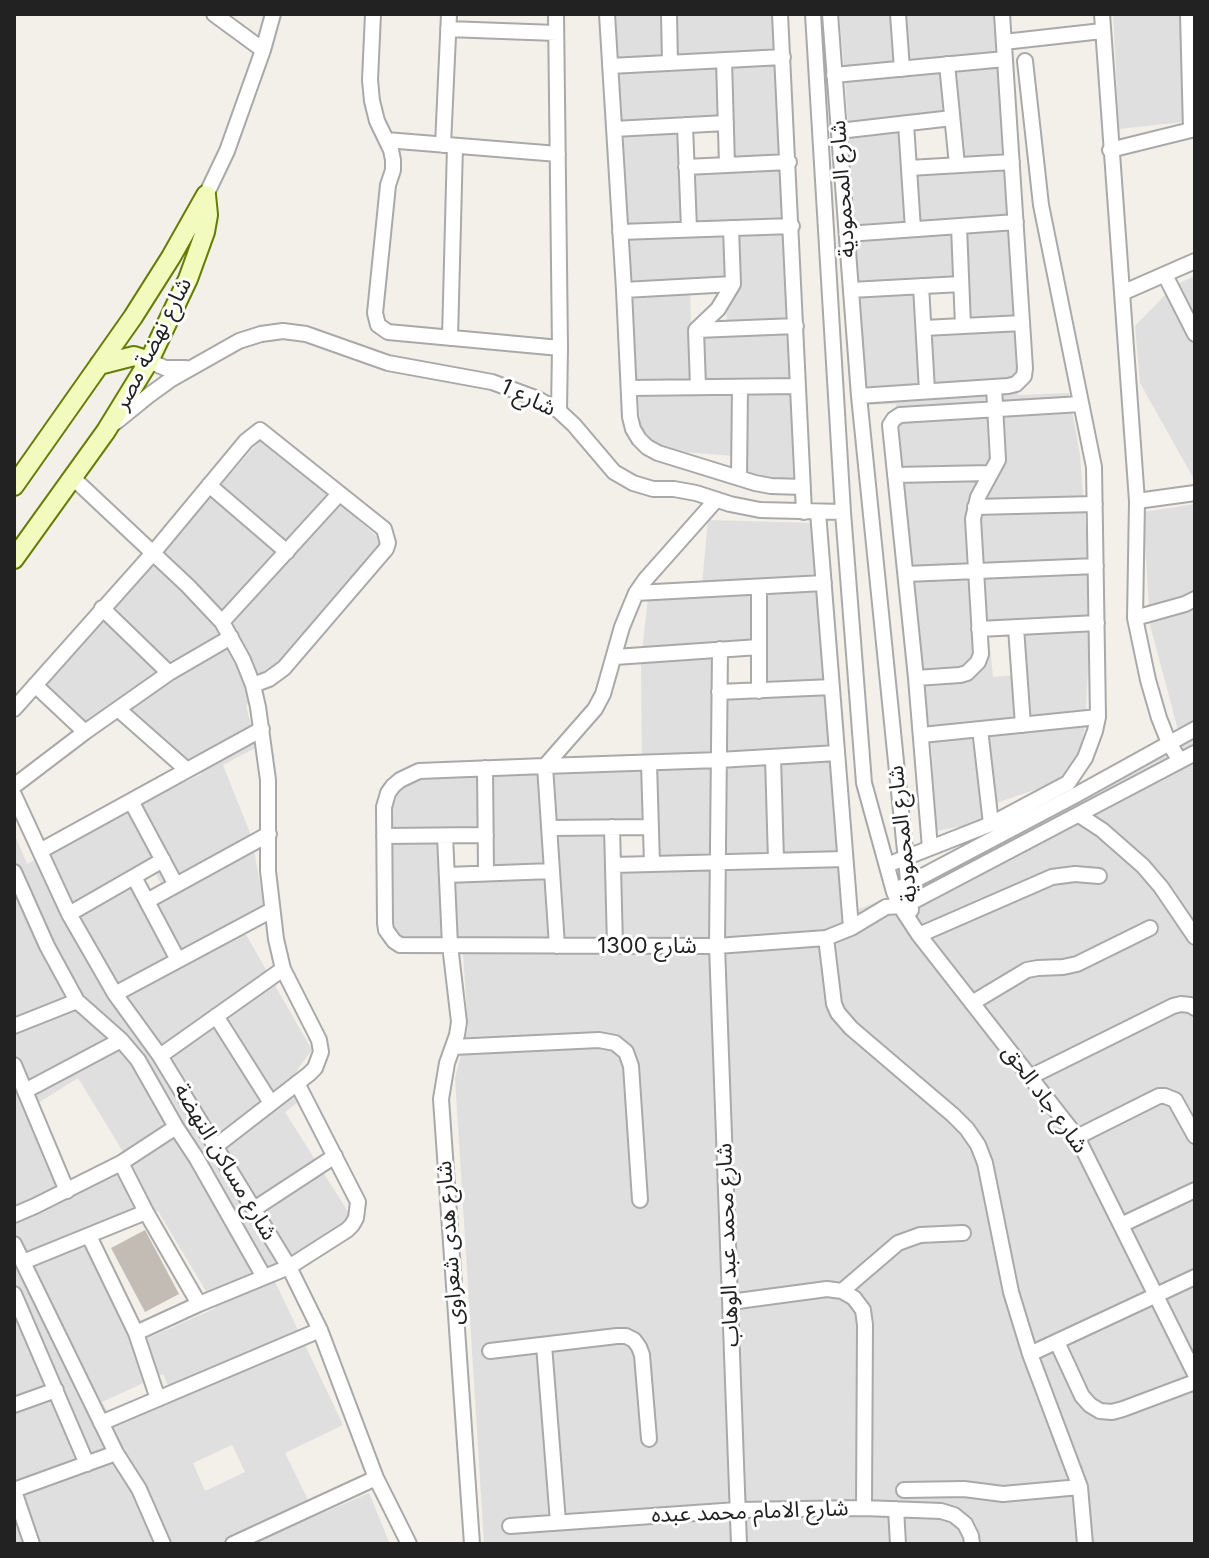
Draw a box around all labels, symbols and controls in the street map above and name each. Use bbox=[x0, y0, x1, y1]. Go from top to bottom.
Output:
street label: شارع المحمودية bbox=[825, 119, 861, 259]
street label: شارع نهضة مصر bbox=[108, 273, 198, 415]
street label: شارع 1 bbox=[496, 374, 560, 422]
street label: شارع المحمودية bbox=[883, 764, 923, 904]
street label: شارع 1300 bbox=[597, 933, 697, 959]
street label: شارع جاد الحق bbox=[997, 1040, 1093, 1158]
street label: شارع مساكن النهضة bbox=[168, 1079, 282, 1245]
street label: شارع محمد عبد الوهاب bbox=[711, 1143, 745, 1347]
street label: شارع هدى شعراوى bbox=[431, 1160, 469, 1326]
street label: شارع الامام محمد عبده bbox=[651, 1495, 849, 1529]

